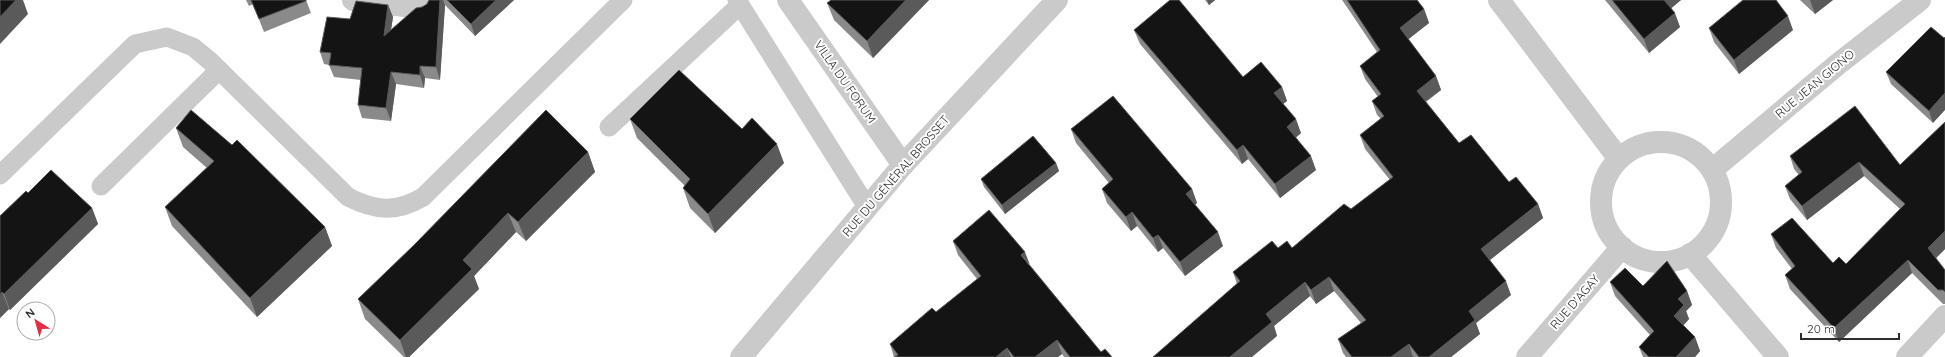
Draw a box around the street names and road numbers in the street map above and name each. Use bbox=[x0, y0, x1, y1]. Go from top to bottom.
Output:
street label: VILLA DU FORUM bbox=[811, 37, 880, 126]
street label: RUE JEAN GIONO bbox=[1772, 46, 1857, 121]
street label: RUE DU GÉNÉRAL BROSSET bbox=[839, 112, 952, 239]
street label: RUE D'AGAY bbox=[1547, 271, 1603, 332]

